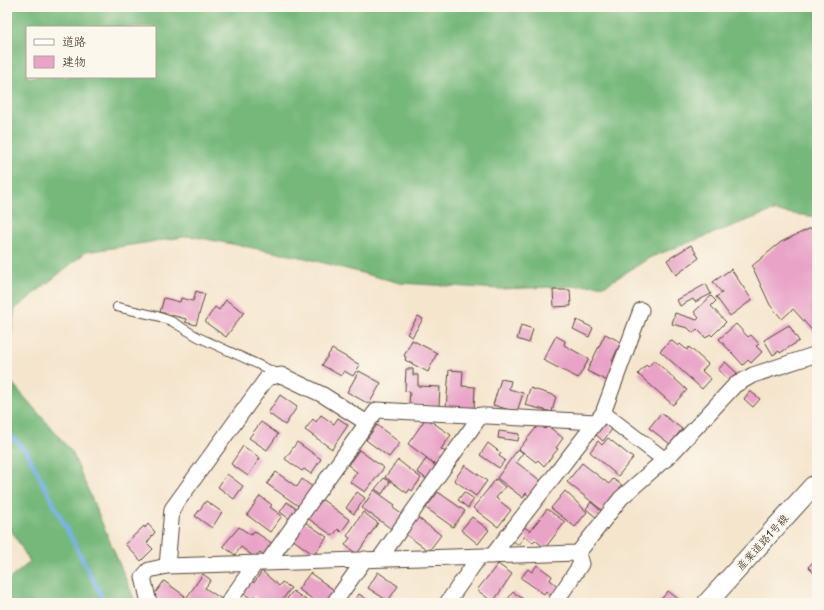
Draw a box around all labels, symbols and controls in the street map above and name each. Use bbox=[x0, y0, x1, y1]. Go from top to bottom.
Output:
legend bbox=[26, 26, 156, 78]
text: 道路 bbox=[62, 32, 86, 50]
text: 建物 bbox=[62, 52, 86, 70]
street label: 産業道路1号線 bbox=[732, 510, 792, 574]

